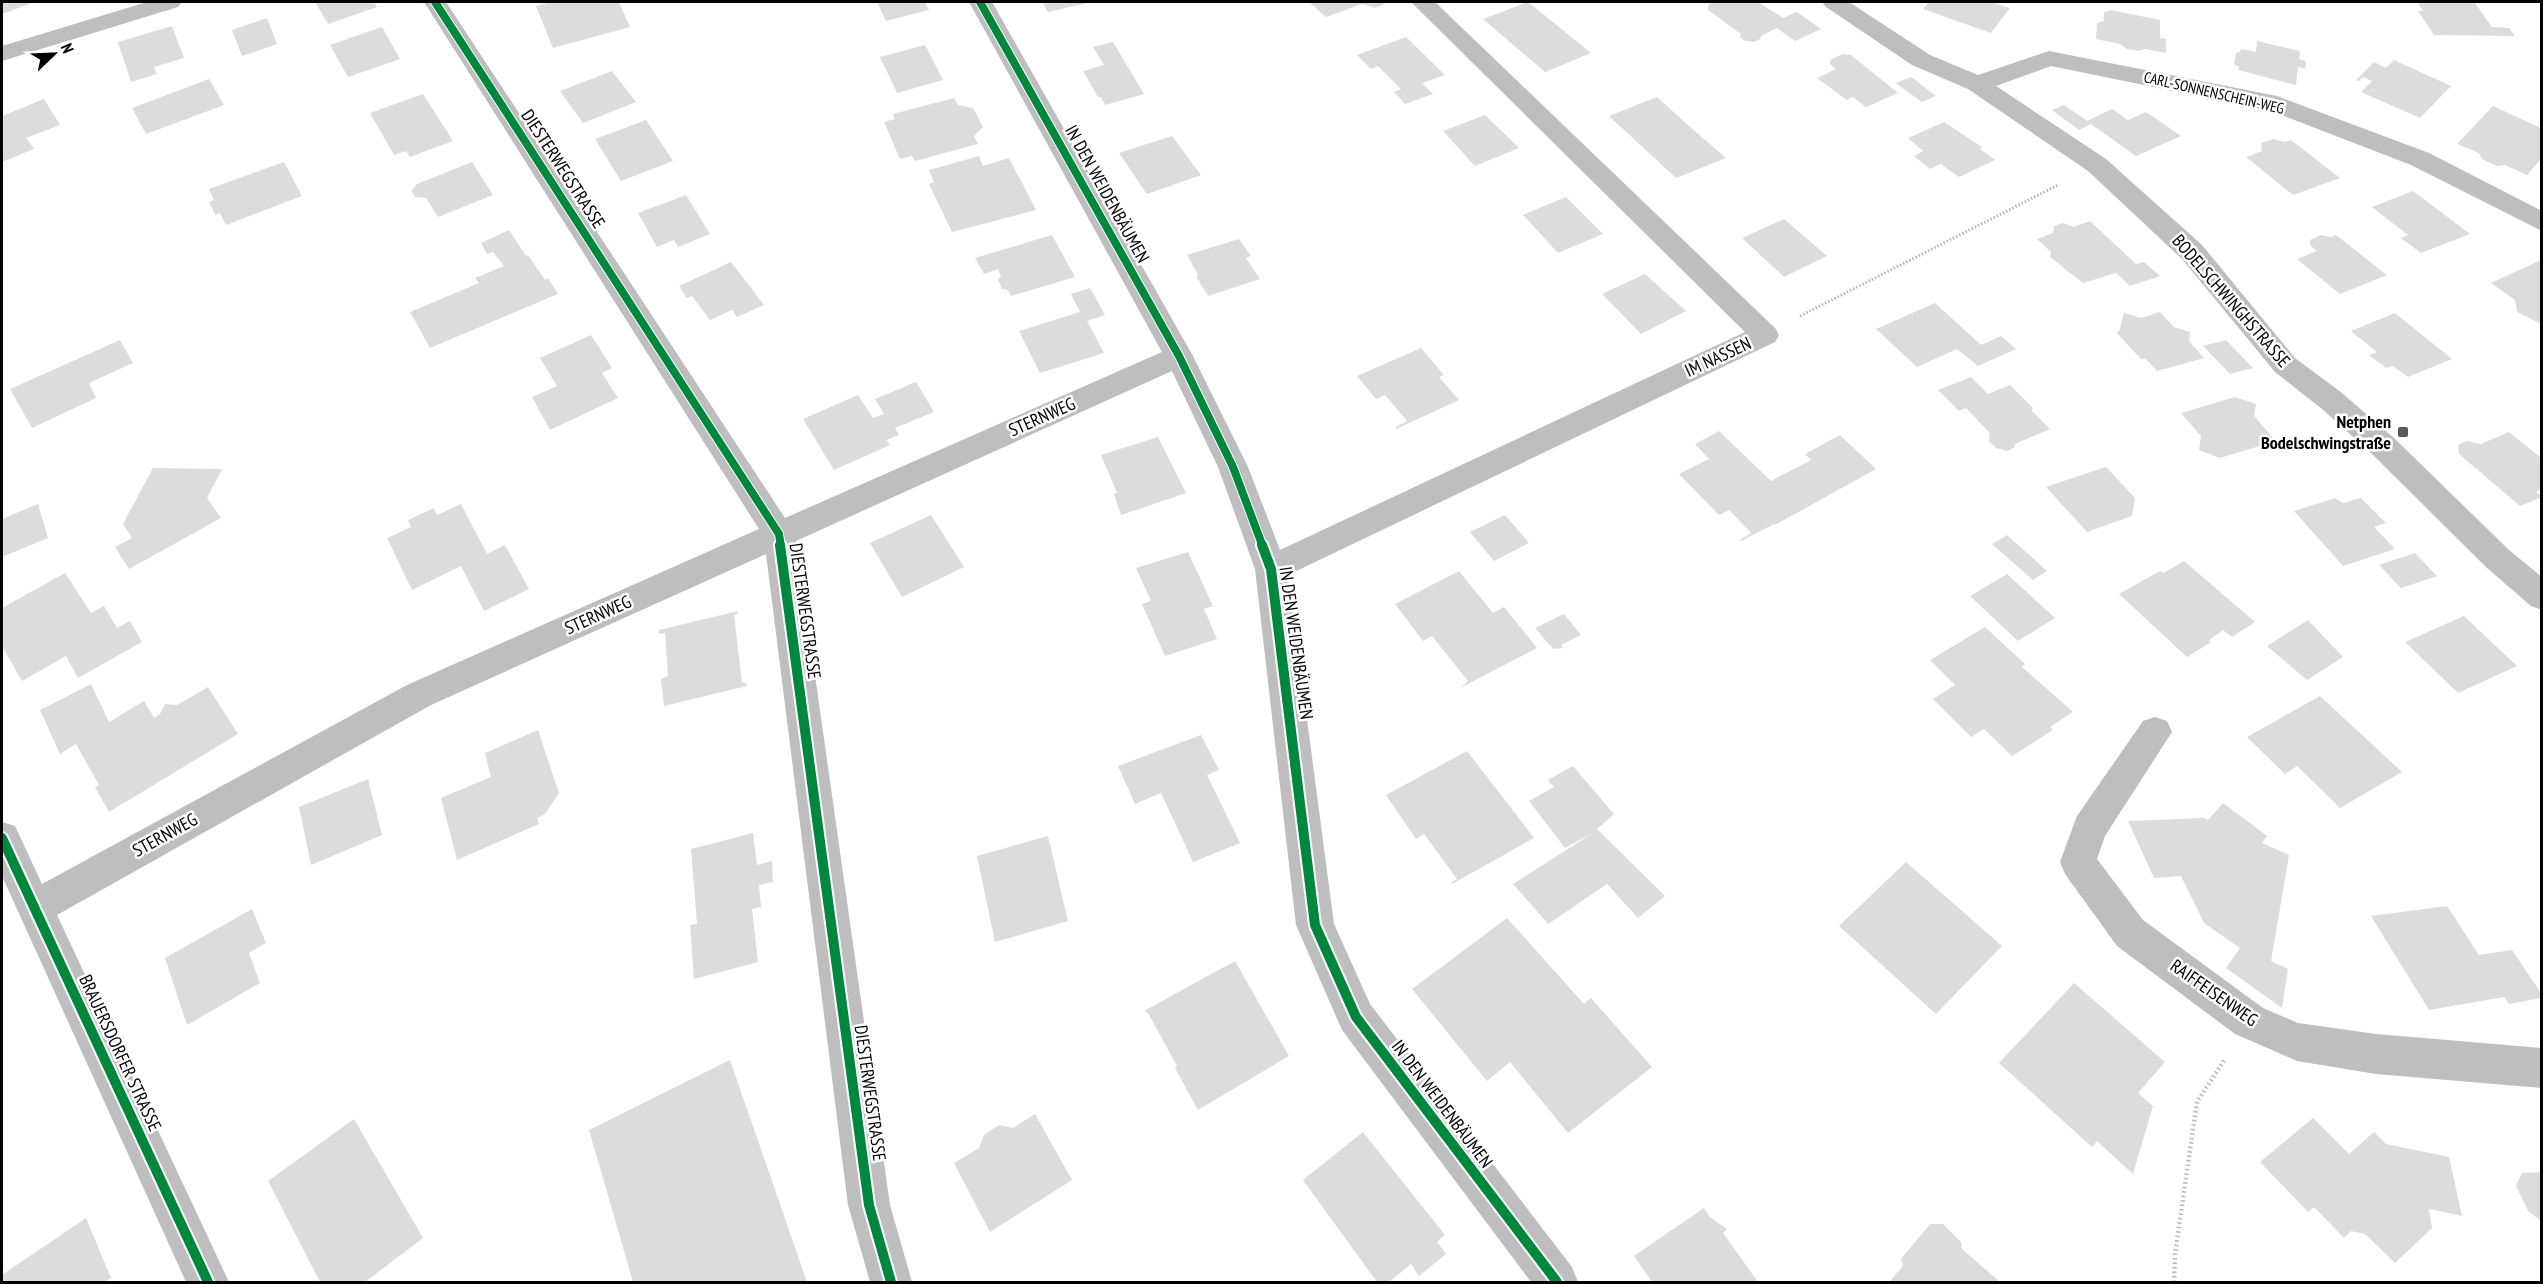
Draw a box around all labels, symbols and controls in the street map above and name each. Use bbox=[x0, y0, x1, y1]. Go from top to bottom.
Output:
north arrow bbox=[24, 24, 84, 84]
text: N bbox=[57, 40, 79, 56]
street label: CARL-SONNENSCHEIN-WEG bbox=[2142, 67, 2286, 118]
street label: DIESTERWEGSTRASSE bbox=[516, 105, 610, 233]
street label: IN DEN WEIDENBÄUMEN bbox=[1060, 121, 1155, 267]
street label: BODELSCHWINGHSTRASSE bbox=[2167, 229, 2295, 372]
street label: IM NASSEN bbox=[1681, 331, 1755, 382]
street label: STERNWEG bbox=[1005, 392, 1079, 441]
place label: Netphen Bodelschwingstraße bbox=[2261, 410, 2391, 454]
marker: Netphen Bodelschwingstraße bbox=[2396, 425, 2410, 439]
street label: DIESTERWEGSTRASSE bbox=[785, 541, 826, 680]
street label: IN DEN WEIDENBÄUMEN bbox=[1274, 565, 1319, 721]
street label: STERNWEG bbox=[561, 590, 635, 639]
street label: STERNWEG bbox=[128, 807, 201, 862]
street label: RAIFFEISENWEG bbox=[2166, 954, 2263, 1031]
street label: BRAUERSDORFER STRASSE bbox=[74, 971, 167, 1135]
street label: DIESTERWEGSTRASSE bbox=[850, 1023, 891, 1162]
street label: IN DEN WEIDENBÄUMEN bbox=[1387, 1035, 1498, 1172]

